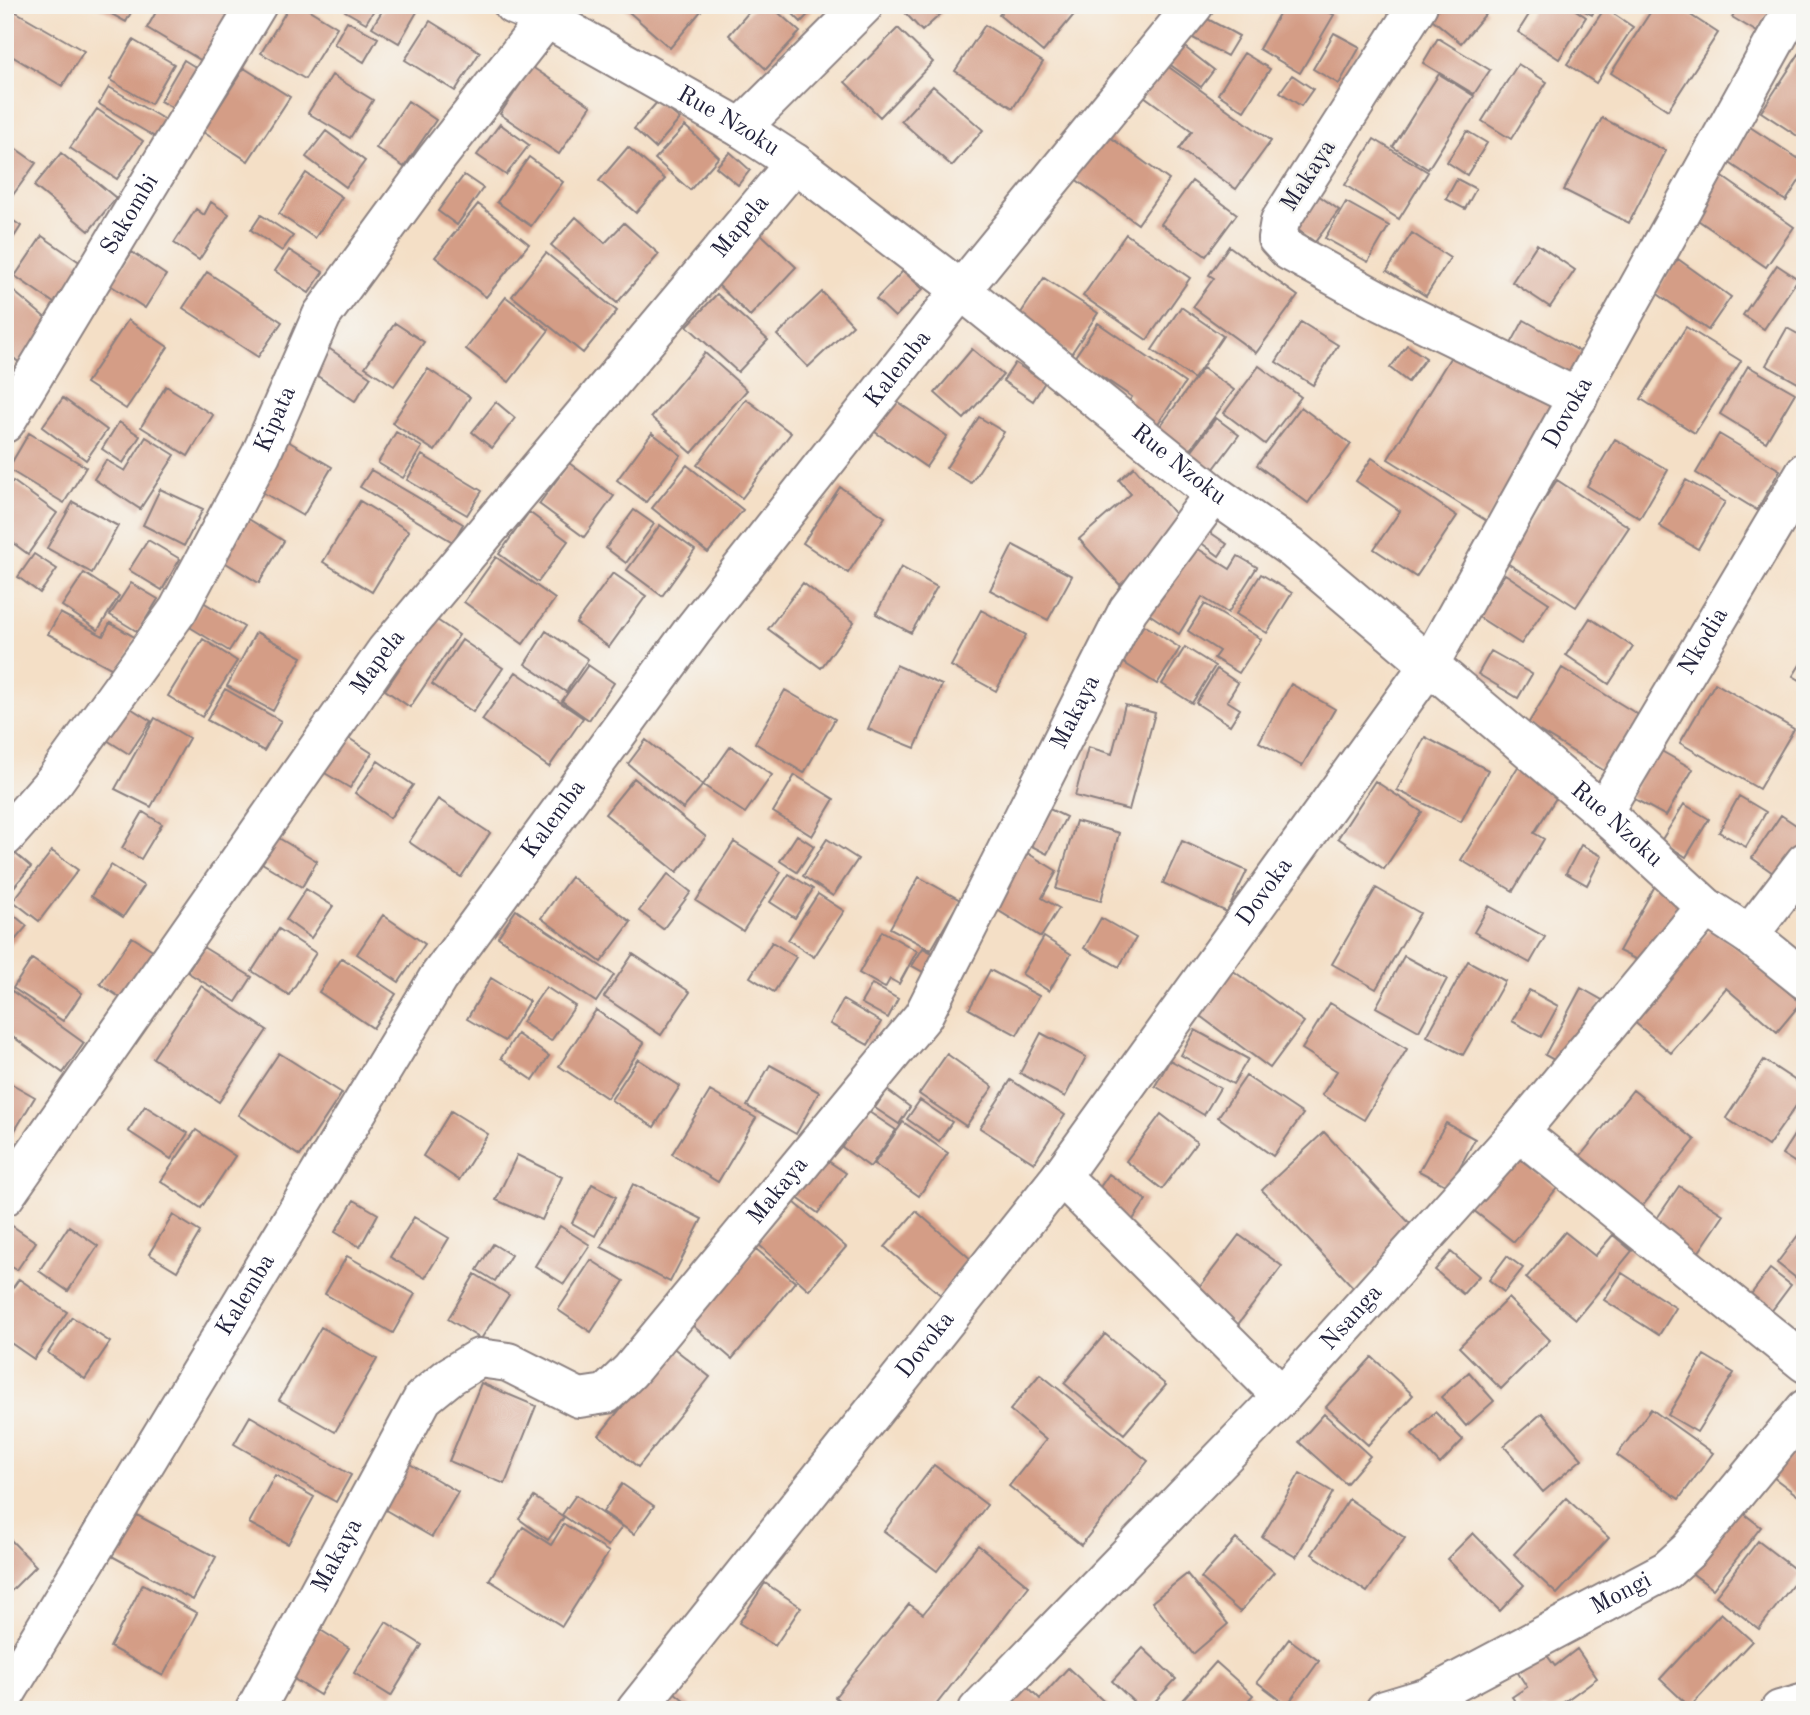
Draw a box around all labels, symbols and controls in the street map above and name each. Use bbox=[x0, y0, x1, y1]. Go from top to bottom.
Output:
street label: Rue Nzoku bbox=[673, 82, 783, 161]
street label: Makaya bbox=[1277, 136, 1341, 216]
street label: Sakombi bbox=[97, 171, 164, 259]
street label: Mapela bbox=[708, 191, 774, 263]
street label: Kalemba bbox=[861, 326, 936, 412]
street label: Dovoka bbox=[1539, 373, 1598, 453]
street label: Kipata bbox=[251, 383, 301, 456]
street label: Rue Nzoku bbox=[1126, 420, 1230, 510]
street label: Nkodia bbox=[1675, 604, 1733, 680]
street label: Mapela bbox=[347, 626, 410, 700]
street label: Makaya bbox=[1048, 671, 1105, 754]
street label: Kalemba bbox=[518, 776, 591, 863]
street label: Rue Nzoku bbox=[1566, 778, 1667, 872]
street label: Dovoka bbox=[1233, 854, 1298, 931]
street label: Makaya bbox=[744, 1153, 813, 1229]
street label: Kalemba bbox=[213, 1250, 280, 1340]
street label: Nsanga bbox=[1317, 1281, 1387, 1355]
street label: Dovoka bbox=[893, 1307, 960, 1383]
street label: Makaya bbox=[308, 1515, 368, 1597]
street label: Mongi bbox=[1587, 1568, 1656, 1620]

